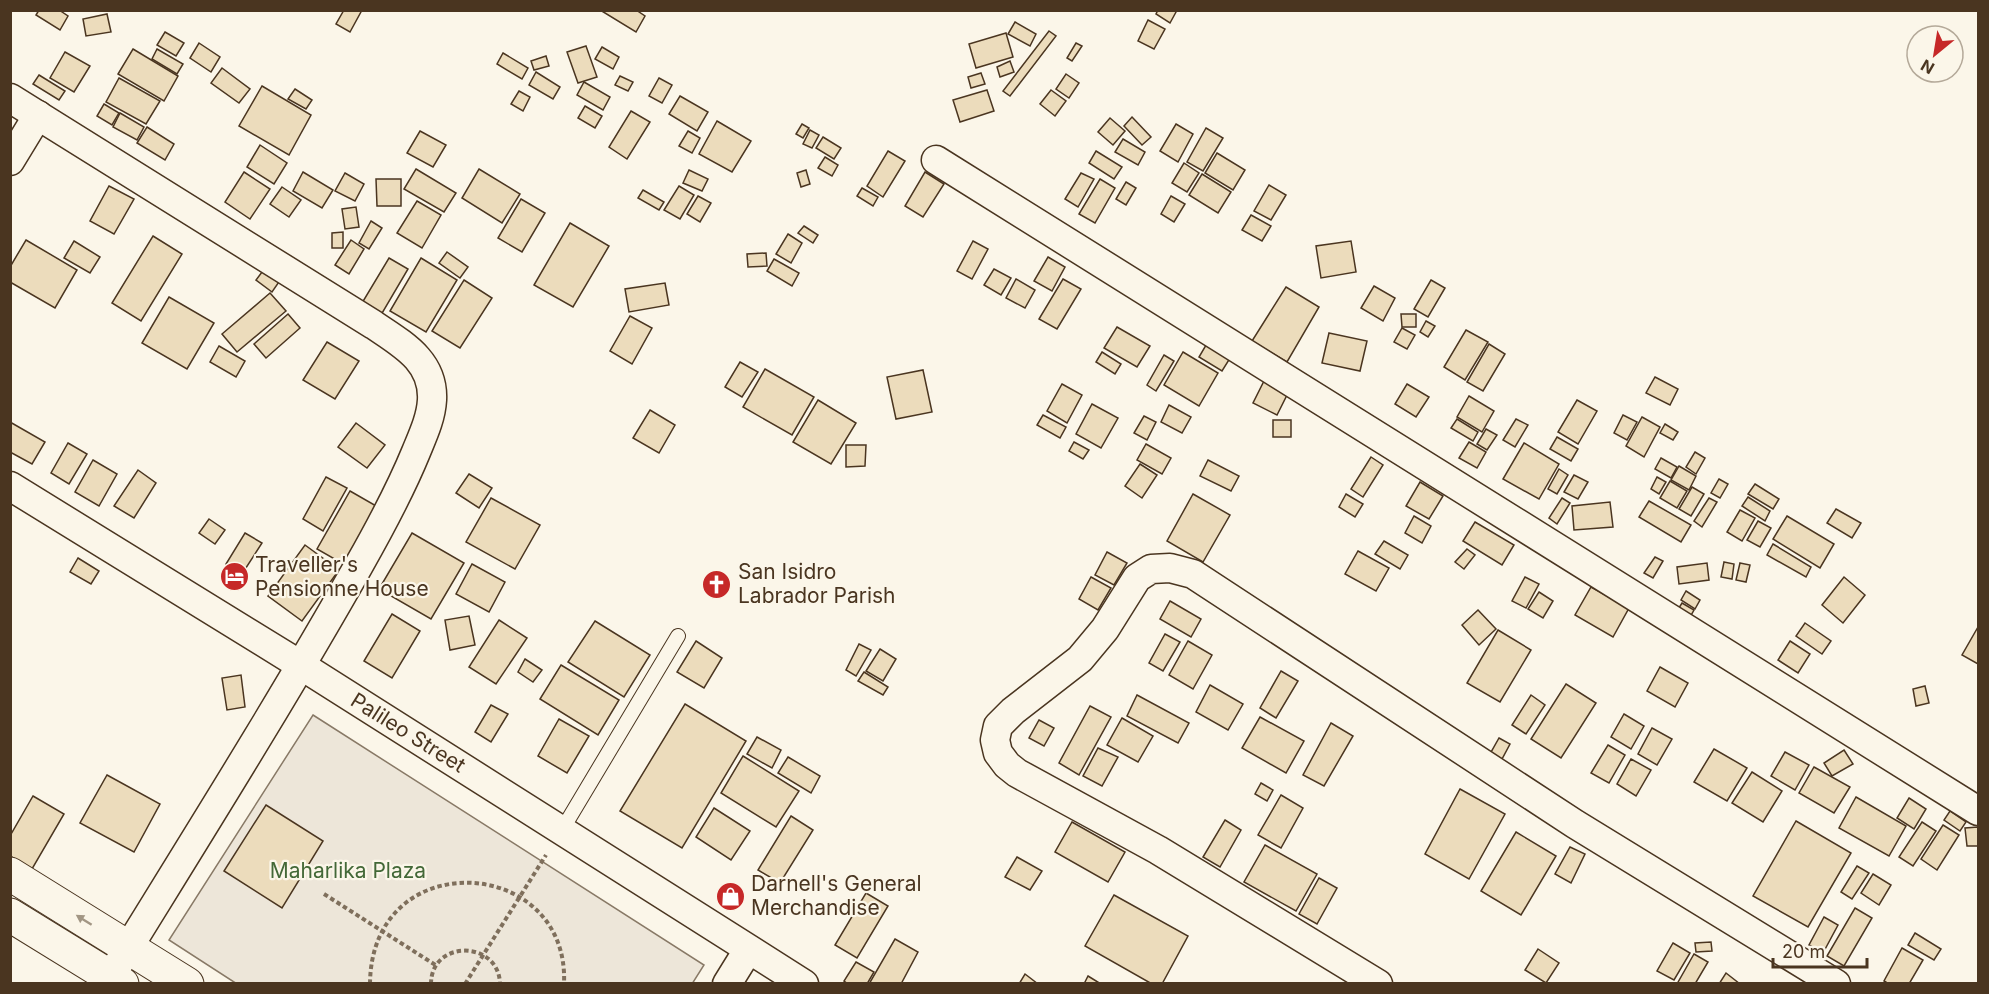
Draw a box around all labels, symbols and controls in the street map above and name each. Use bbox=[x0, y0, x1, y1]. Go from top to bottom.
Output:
north arrow bbox=[1905, 24, 1965, 84]
text: N bbox=[1917, 55, 1938, 79]
place label: Traveller's Pensionne House bbox=[255, 552, 429, 601]
place label: San Isidro Labrador Parish bbox=[738, 559, 896, 608]
hotel icon: Traveller's Pensionne House bbox=[218, 561, 250, 593]
church icon: San Isidro Labrador Parish bbox=[701, 568, 733, 600]
street label: Palileo Street bbox=[346, 687, 470, 778]
park label: Maharlika Plaza bbox=[270, 858, 426, 883]
place label: Darnell's General Merchandise bbox=[751, 871, 922, 920]
shop icon: Darnell's General Merchandise bbox=[714, 880, 746, 912]
one-way arrow bbox=[76, 914, 92, 925]
scale bar bbox=[1773, 931, 1868, 969]
text: 20 m bbox=[1782, 941, 1825, 962]

